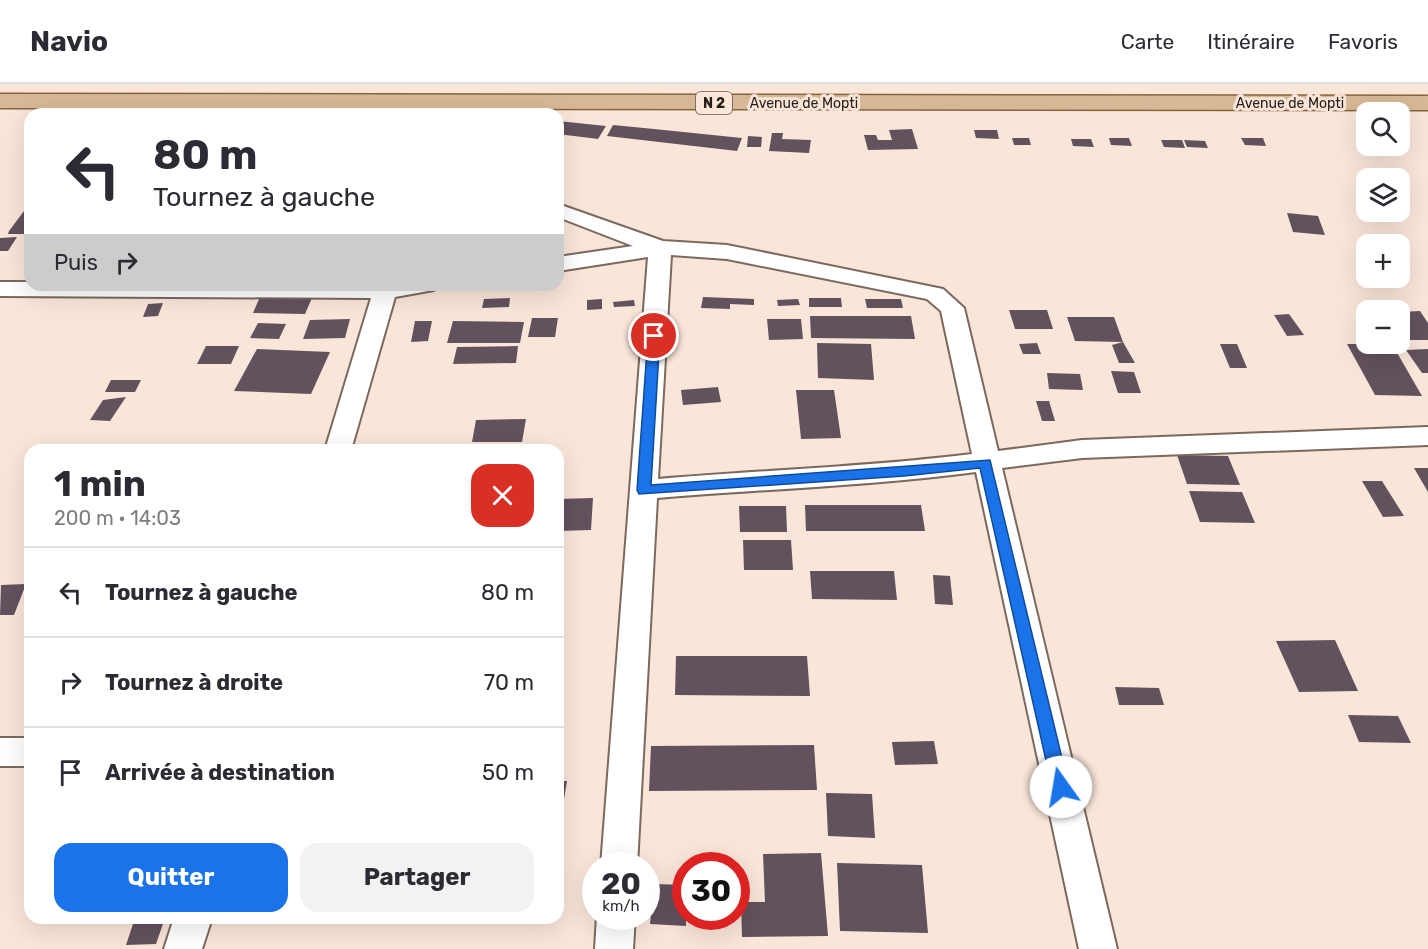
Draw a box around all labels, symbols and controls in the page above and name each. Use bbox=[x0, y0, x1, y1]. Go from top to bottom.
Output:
text: Navio bbox=[30, 25, 108, 58]
text: Carte bbox=[1121, 29, 1174, 54]
text: Itinéraire bbox=[1207, 29, 1295, 54]
text: Favoris bbox=[1328, 29, 1398, 54]
road number: N 2 bbox=[696, 92, 732, 114]
street label: Avenue de Mopti bbox=[750, 95, 858, 112]
street label: Avenue de Mopti bbox=[1236, 95, 1344, 112]
map controls bbox=[1356, 102, 1410, 354]
button: search bbox=[1356, 102, 1410, 156]
text: 80 m bbox=[153, 130, 257, 180]
icon: left bbox=[54, 132, 132, 210]
button: layers bbox=[1356, 168, 1410, 222]
text: Tournez à gauche bbox=[153, 181, 375, 213]
button: + bbox=[1356, 234, 1410, 288]
icon: right bbox=[110, 246, 143, 279]
text: Puis bbox=[54, 249, 98, 276]
button: − bbox=[1356, 300, 1410, 354]
pin bbox=[628, 310, 679, 361]
icon: arrive bbox=[637, 319, 670, 352]
text: 1 min bbox=[54, 462, 146, 505]
button: close bbox=[471, 464, 534, 527]
text: 200 m · 14:03 bbox=[54, 506, 181, 530]
icon: left bbox=[54, 576, 87, 609]
text: Tournez à gauche bbox=[105, 579, 298, 606]
text: 80 m bbox=[481, 579, 534, 606]
icon: right bbox=[54, 666, 87, 699]
text: Tournez à droite bbox=[105, 669, 283, 696]
text: 70 m bbox=[484, 669, 534, 696]
position arrow bbox=[1029, 755, 1093, 819]
icon: arrive bbox=[54, 756, 87, 789]
text: Arrivée à destination bbox=[105, 759, 335, 786]
text: 50 m bbox=[482, 759, 534, 786]
button: Quitter bbox=[54, 843, 288, 912]
button: Partager bbox=[300, 843, 534, 912]
speed limit sign: 30 bbox=[672, 852, 750, 930]
text: 20 bbox=[601, 866, 641, 902]
text: km/h bbox=[602, 897, 640, 915]

